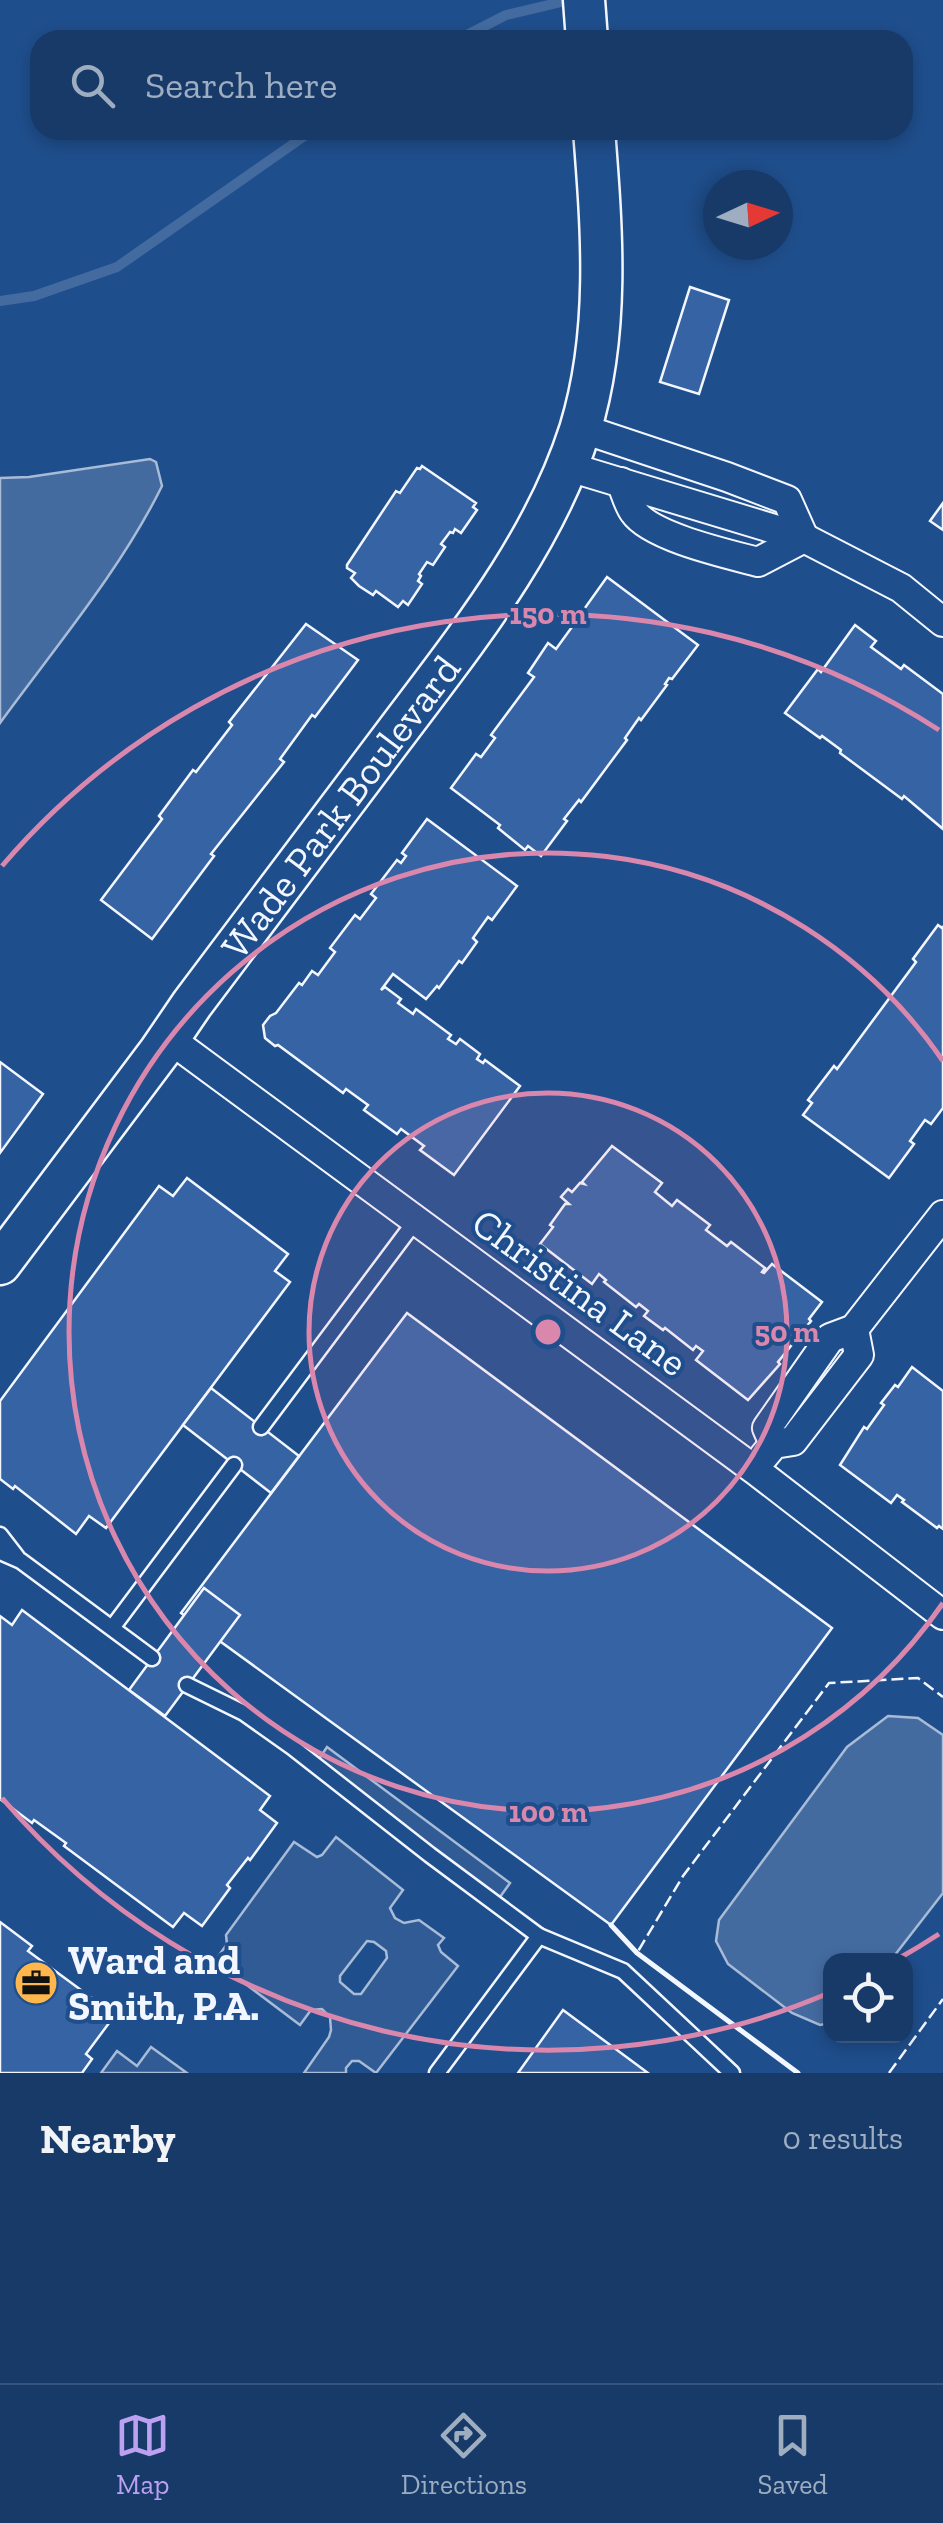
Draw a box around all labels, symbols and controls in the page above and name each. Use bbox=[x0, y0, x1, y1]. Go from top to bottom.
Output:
search box bbox=[30, 30, 913, 140]
icon: search bbox=[65, 58, 120, 113]
text: Search here bbox=[145, 62, 337, 108]
north arrow bbox=[703, 170, 793, 260]
text: 150 m bbox=[510, 596, 586, 632]
street label: Wade Park Boulevard bbox=[211, 646, 470, 968]
street label: Christina Lane bbox=[463, 1198, 697, 1386]
centre of rings bbox=[530, 1314, 566, 1350]
text: 50 m bbox=[755, 1314, 819, 1350]
text: 100 m bbox=[509, 1794, 587, 1830]
place label: Ward and Smith, P.A. bbox=[68, 1936, 259, 2030]
map controls bbox=[823, 1953, 913, 2043]
button: locate bbox=[823, 1953, 913, 2043]
office icon: Ward and Smith, P.A. bbox=[13, 1960, 59, 2006]
text: Nearby bbox=[40, 2113, 176, 2164]
text: 0 results bbox=[782, 2119, 903, 2157]
tab: Map bbox=[115, 2408, 170, 2501]
tab: Directions bbox=[401, 2408, 527, 2501]
tab: Saved bbox=[758, 2408, 828, 2501]

